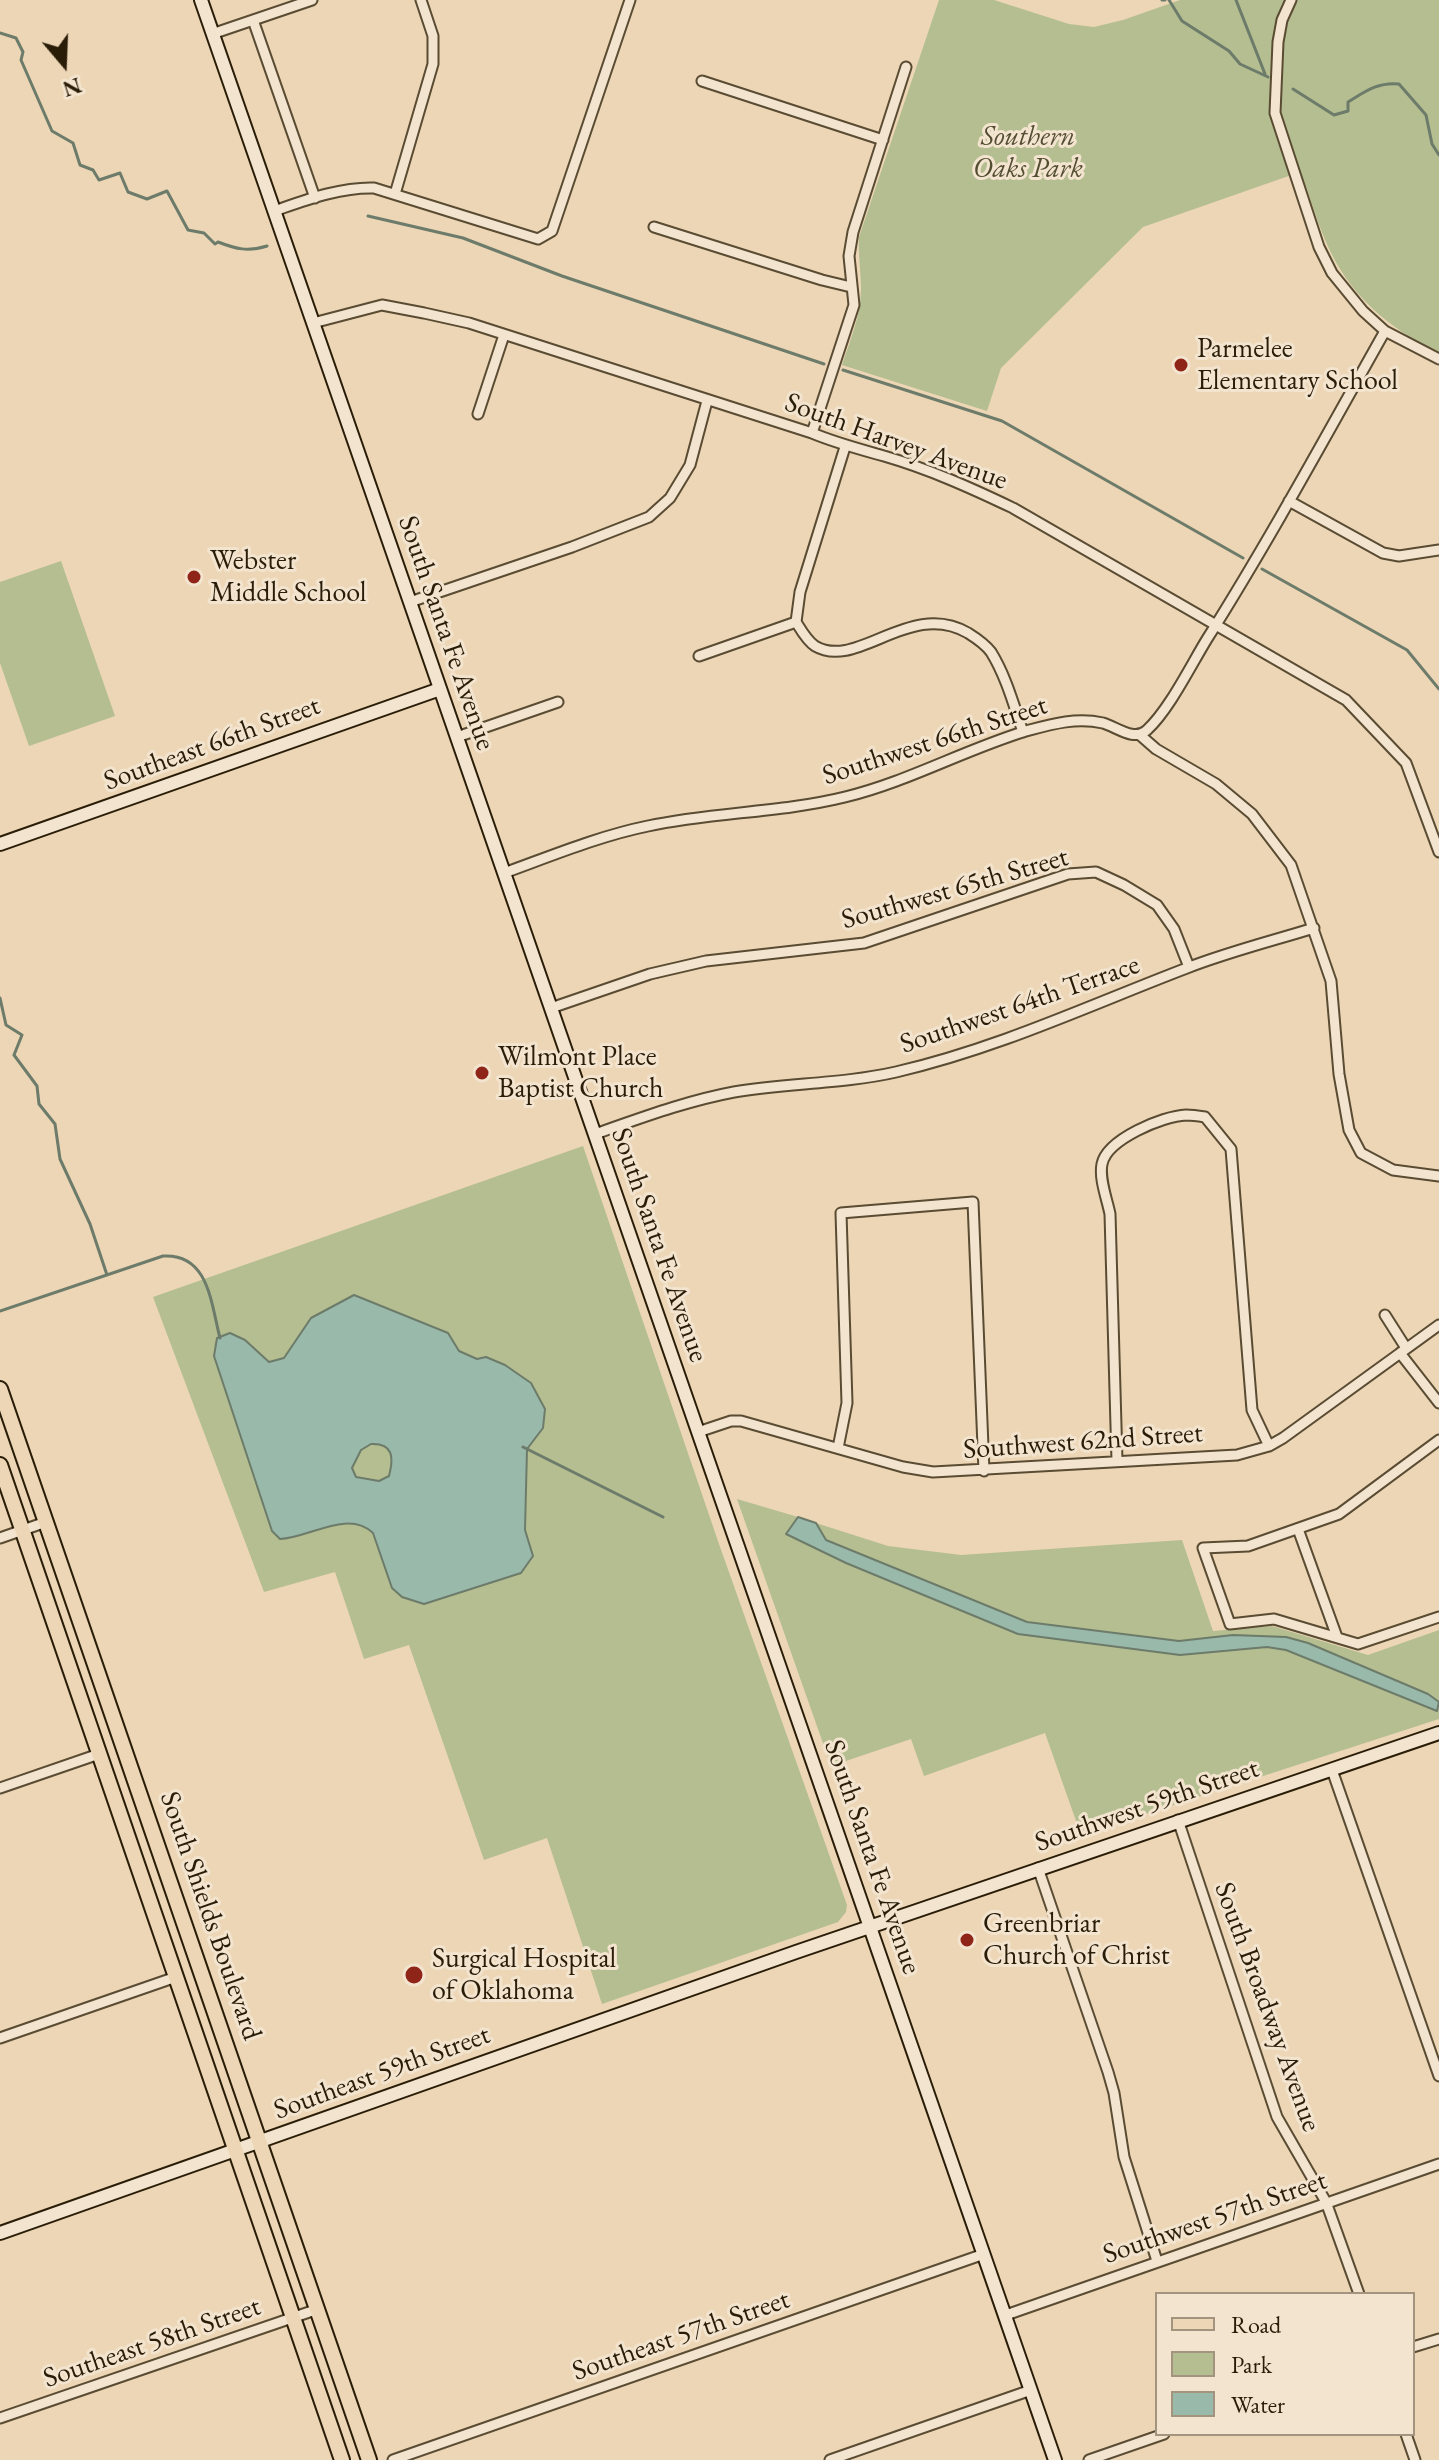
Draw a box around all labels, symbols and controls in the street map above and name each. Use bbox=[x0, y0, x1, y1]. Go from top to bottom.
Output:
north arrow bbox=[24, 24, 104, 104]
text: N bbox=[59, 71, 85, 104]
park label: Southern Oaks Park bbox=[973, 120, 1083, 186]
place label: Parmelee Elementary School bbox=[1197, 332, 1398, 398]
marker: Parmelee Elementary School bbox=[1172, 356, 1190, 374]
street label: South Harvey Avenue bbox=[780, 386, 1012, 498]
street label: South Santa Fe Avenue bbox=[390, 512, 502, 754]
place label: Webster Middle School bbox=[210, 544, 367, 610]
marker: Webster Middle School bbox=[185, 568, 203, 586]
street label: Southeast 66th Street bbox=[99, 689, 325, 799]
street label: Southwest 66th Street bbox=[818, 689, 1052, 793]
street label: Southwest 65th Street bbox=[838, 841, 1072, 937]
street label: Southwest 64th Terrace bbox=[896, 948, 1144, 1062]
place label: Wilmont Place Baptist Church bbox=[498, 1040, 663, 1106]
marker: Wilmont Place Baptist Church bbox=[473, 1064, 491, 1082]
street label: South Santa Fe Avenue bbox=[603, 1124, 715, 1366]
street label: Southwest 62nd Street bbox=[962, 1417, 1204, 1467]
street label: South Santa Fe Avenue bbox=[816, 1736, 928, 1978]
street label: Southwest 59th Street bbox=[1031, 1752, 1263, 1860]
street label: South Shields Boulevard bbox=[152, 1787, 268, 2045]
street label: South Broadway Avenue bbox=[1206, 1878, 1328, 2136]
place label: Greenbriar Church of Christ bbox=[983, 1907, 1170, 1973]
marker: Greenbriar Church of Christ bbox=[958, 1931, 976, 1949]
place label: Surgical Hospital of Oklahoma bbox=[432, 1942, 616, 2008]
marker: Surgical Hospital of Oklahoma bbox=[403, 1964, 425, 1986]
street label: Southeast 59th Street bbox=[269, 2018, 495, 2128]
street label: Southwest 57th Street bbox=[1099, 2164, 1331, 2272]
street label: Southeast 57th Street bbox=[568, 2283, 794, 2389]
street label: Southeast 58th Street bbox=[39, 2290, 265, 2396]
legend bbox=[1155, 2292, 1415, 2436]
text: Road bbox=[1231, 2309, 1281, 2340]
text: Park bbox=[1231, 2349, 1272, 2380]
text: Water bbox=[1231, 2389, 1285, 2420]

